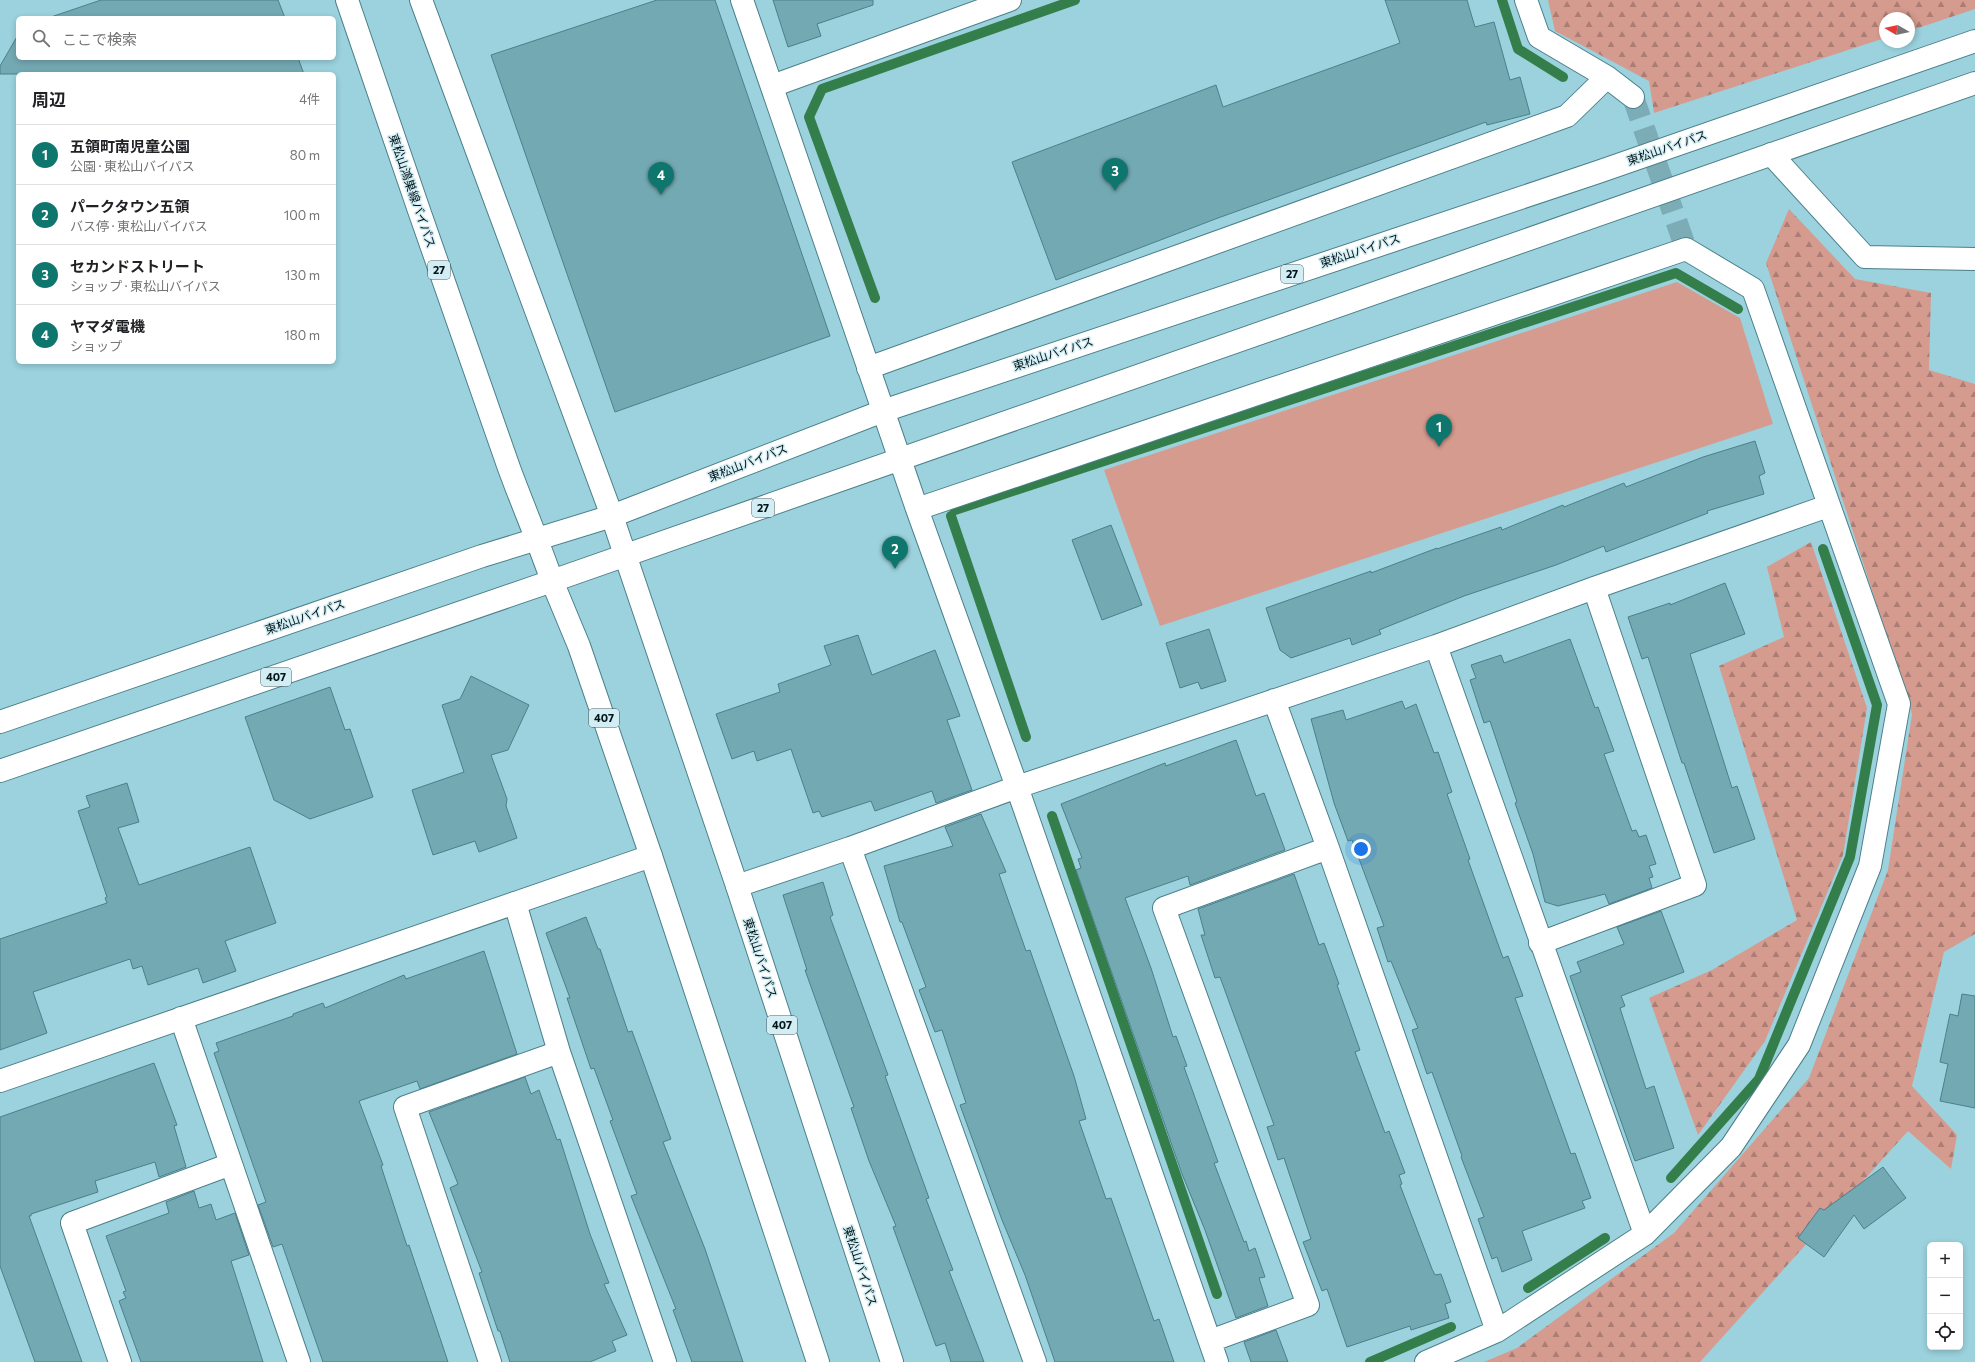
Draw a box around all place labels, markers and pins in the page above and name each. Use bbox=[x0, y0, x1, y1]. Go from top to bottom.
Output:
pin: 3 bbox=[1102, 158, 1128, 191]
pin: 4 bbox=[648, 162, 674, 195]
pin: 1 bbox=[1426, 414, 1452, 447]
pin: 2 bbox=[882, 536, 908, 569]

